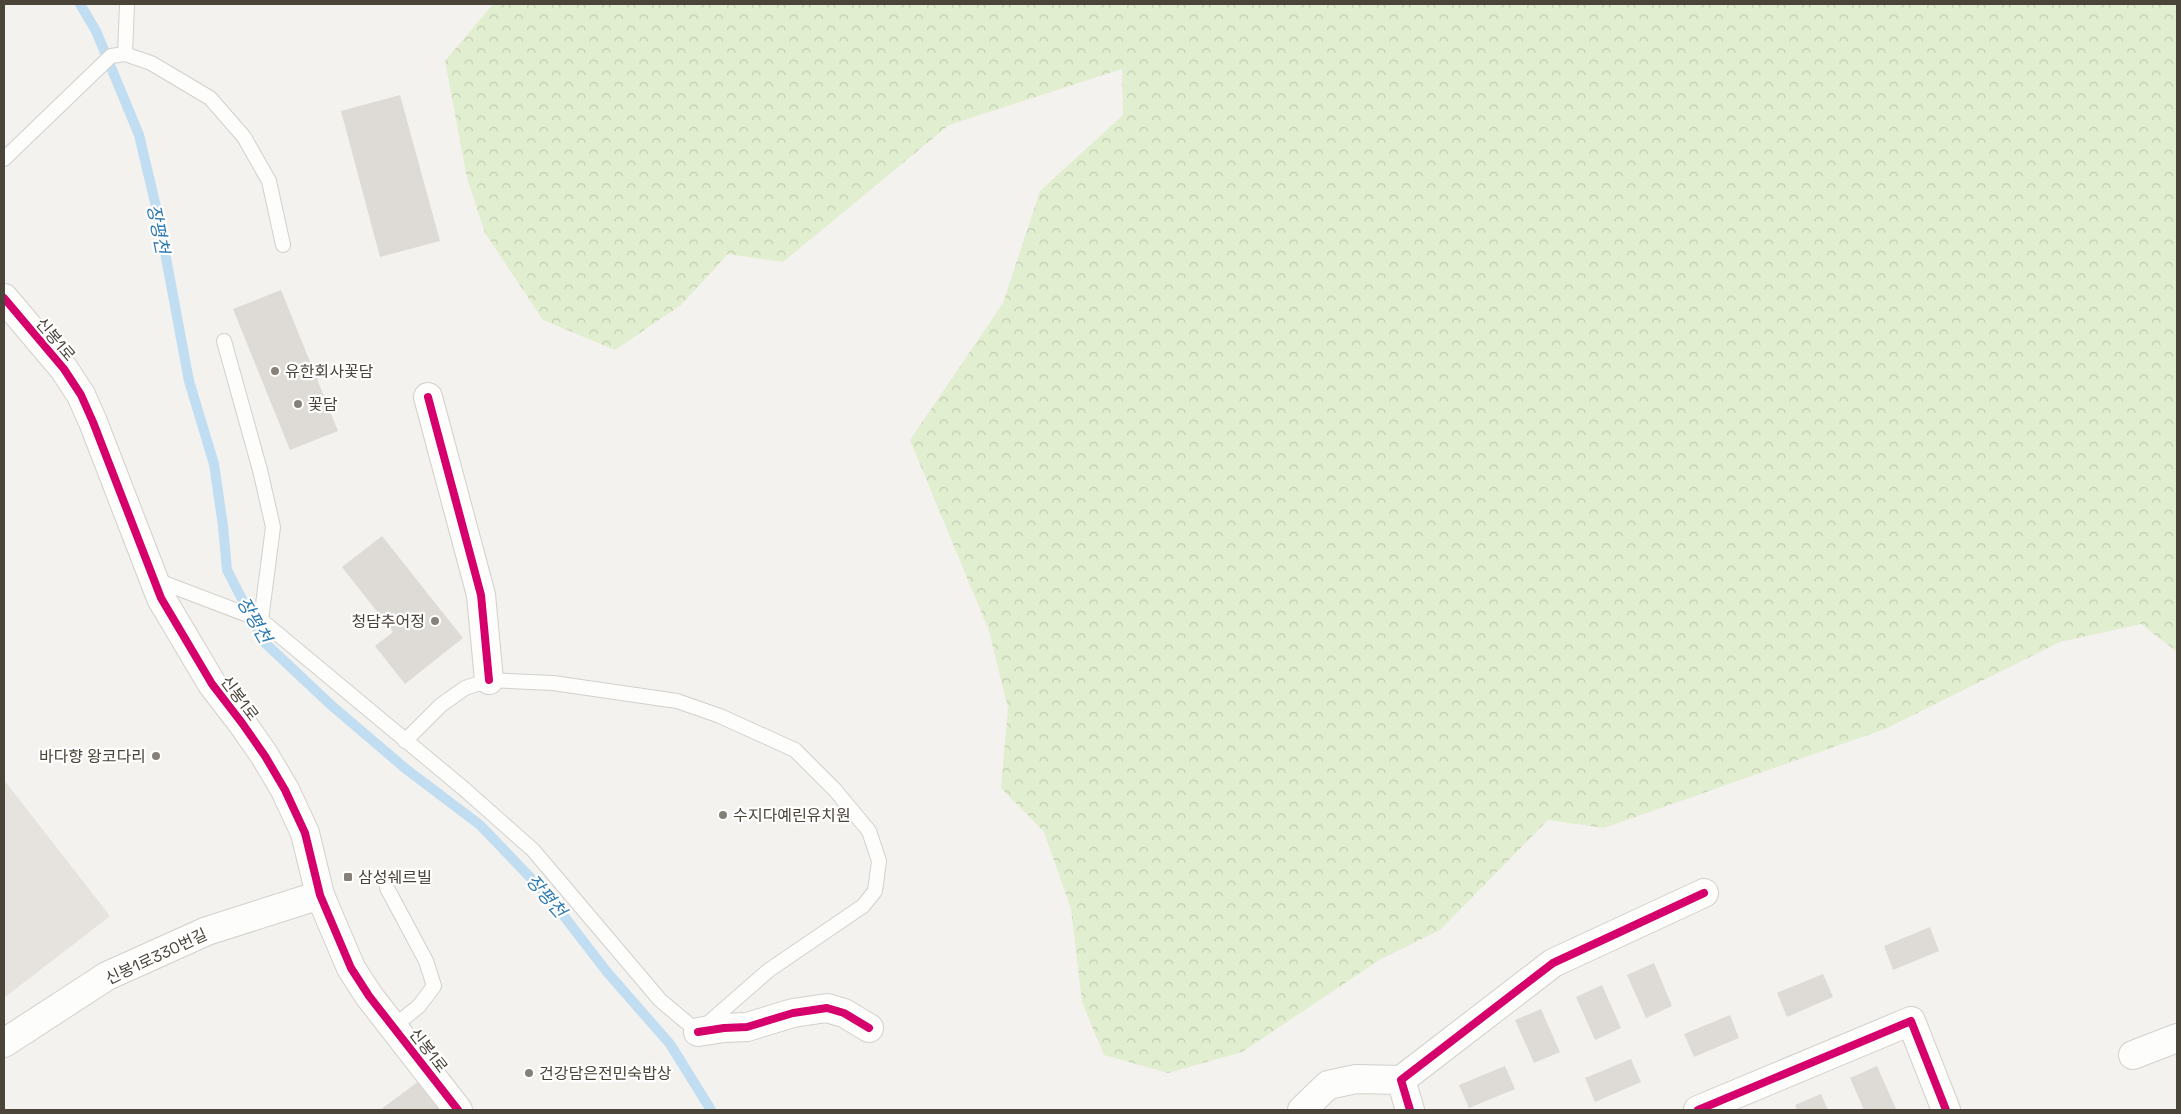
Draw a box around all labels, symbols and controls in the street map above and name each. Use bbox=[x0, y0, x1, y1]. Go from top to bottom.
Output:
water label: 장평천 bbox=[142, 202, 175, 258]
street label: 신봉1로 bbox=[31, 313, 80, 366]
place label: 유한회사꽃담 bbox=[285, 361, 374, 382]
marker: 유한회사꽃담 bbox=[269, 365, 281, 377]
place label: 꽃담 bbox=[308, 394, 338, 415]
marker: 꽃담 bbox=[292, 398, 304, 410]
water label: 장평천 bbox=[232, 592, 278, 649]
place label: 청담추어정 bbox=[351, 611, 425, 632]
marker: 청담추어정 bbox=[429, 615, 441, 627]
street label: 신봉1로 bbox=[216, 672, 263, 725]
place label: 바다향 왕코다리 bbox=[39, 746, 146, 767]
marker: 바다향 왕코다리 bbox=[150, 750, 162, 762]
place label: 수지다예린유치원 bbox=[733, 805, 851, 826]
marker: 수지다예린유치원 bbox=[717, 809, 729, 821]
place label: 삼성쉐르빌 bbox=[358, 867, 432, 888]
water label: 장평천 bbox=[521, 869, 573, 924]
marker: 삼성쉐르빌 bbox=[342, 871, 354, 883]
street label: 신봉1로330번길 bbox=[102, 924, 210, 989]
street label: 신봉1로 bbox=[405, 1024, 453, 1077]
place label: 건강담은전민숙밥상 bbox=[539, 1063, 672, 1084]
marker: 건강담은전민숙밥상 bbox=[523, 1067, 535, 1079]

